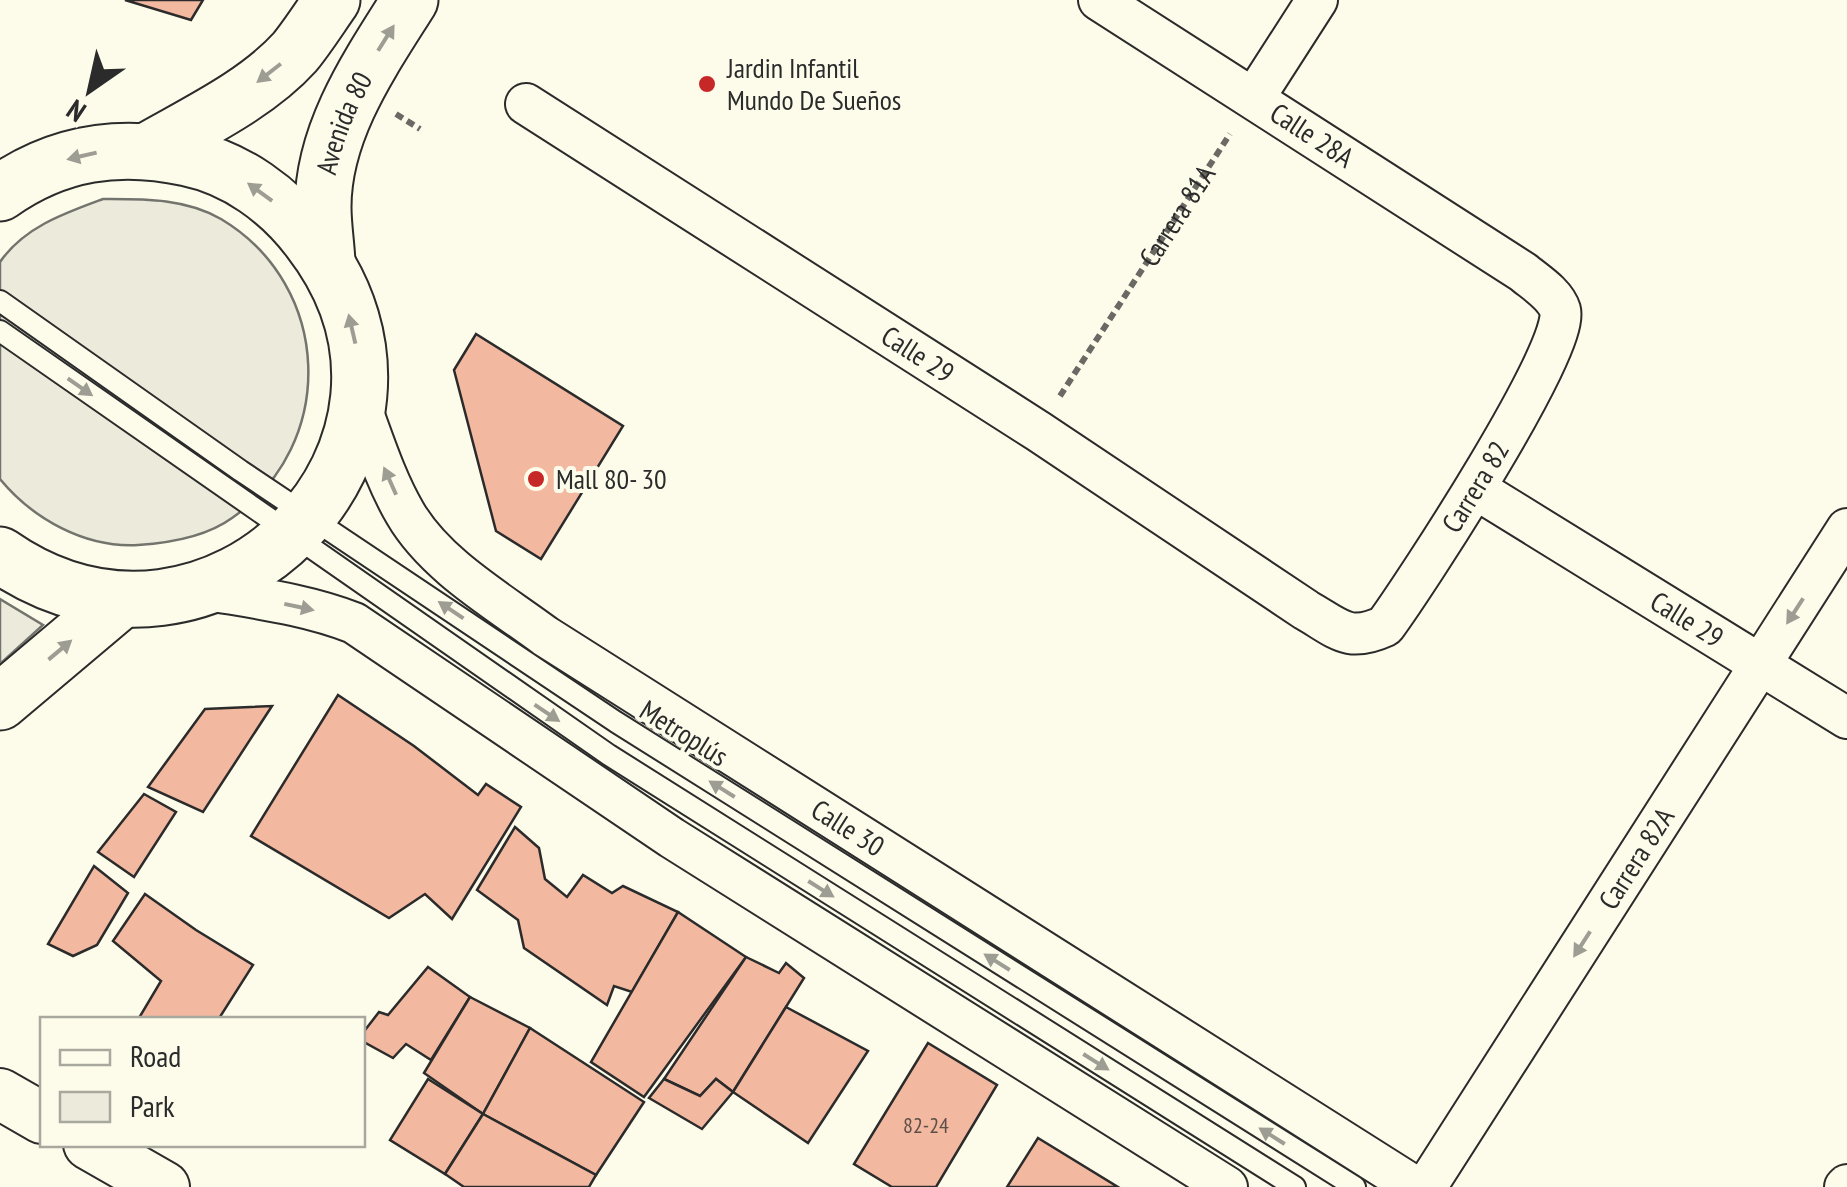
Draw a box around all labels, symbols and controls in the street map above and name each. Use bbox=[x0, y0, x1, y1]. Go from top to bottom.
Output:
one-way arrow bbox=[377, 24, 394, 52]
north arrow bbox=[40, 40, 140, 140]
place label: Jardin Infantil Mundo De Sueños bbox=[726, 49, 901, 118]
one-way arrow bbox=[256, 63, 282, 83]
street label: Avenida 80 bbox=[307, 65, 380, 178]
marker: Jardin Infantil Mundo De Sueños bbox=[696, 73, 718, 95]
text: N bbox=[59, 92, 92, 131]
street label: Calle 28A bbox=[1263, 94, 1362, 176]
one-way arrow bbox=[66, 149, 97, 164]
street label: Carrera 81A bbox=[1130, 157, 1224, 273]
one-way arrow bbox=[247, 183, 273, 202]
one-way arrow bbox=[344, 313, 359, 344]
street label: Calle 29 bbox=[875, 317, 962, 391]
one-way arrow bbox=[67, 377, 94, 396]
street label: Carrera 82 bbox=[1433, 434, 1517, 539]
place label: Mall 80- 30 bbox=[556, 460, 667, 497]
one-way arrow bbox=[382, 466, 398, 496]
marker: Mall 80- 30 bbox=[525, 468, 547, 490]
street label: Calle 29 bbox=[1644, 582, 1731, 655]
one-way arrow bbox=[1786, 597, 1804, 625]
one-way arrow bbox=[284, 600, 315, 615]
one-way arrow bbox=[438, 601, 465, 620]
one-way arrow bbox=[47, 640, 72, 662]
street label: Metroplús bbox=[633, 691, 735, 774]
one-way arrow bbox=[534, 703, 561, 722]
one-way arrow bbox=[708, 781, 736, 798]
street label: Calle 30 bbox=[805, 791, 892, 864]
street label: Carrera 82A bbox=[1589, 800, 1682, 916]
one-way arrow bbox=[807, 880, 834, 898]
one-way arrow bbox=[1573, 930, 1591, 957]
one-way arrow bbox=[983, 954, 1011, 972]
legend bbox=[40, 1017, 365, 1147]
text: Road bbox=[130, 1036, 181, 1075]
one-way arrow bbox=[1082, 1053, 1110, 1070]
text: Park bbox=[130, 1086, 175, 1125]
house number: 82-24 bbox=[903, 1111, 949, 1139]
one-way arrow bbox=[1258, 1127, 1286, 1145]

